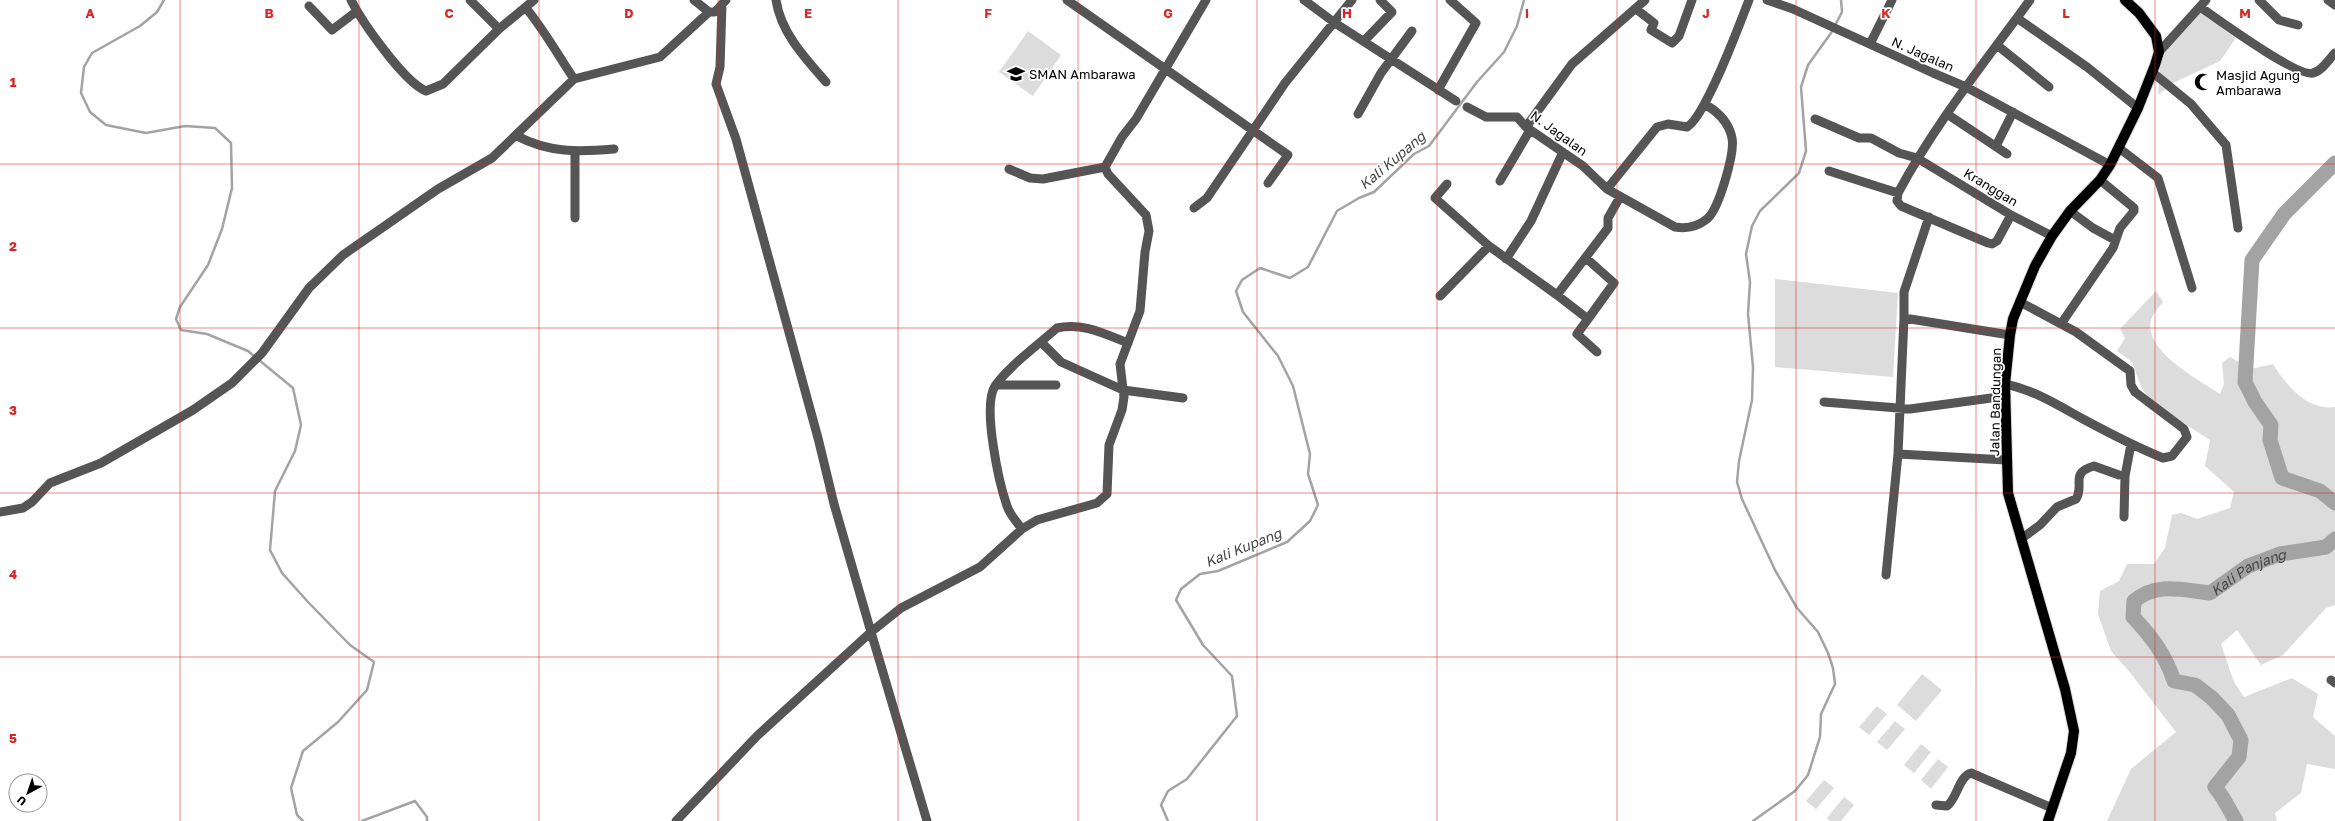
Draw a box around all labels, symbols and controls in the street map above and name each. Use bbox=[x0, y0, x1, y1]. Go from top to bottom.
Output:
text: A bbox=[85, 5, 95, 21]
text: B bbox=[264, 5, 274, 21]
text: C bbox=[444, 5, 454, 21]
text: D bbox=[624, 5, 634, 21]
text: E bbox=[804, 5, 812, 21]
text: F bbox=[984, 5, 992, 21]
text: G bbox=[1163, 5, 1173, 21]
text: H bbox=[1342, 5, 1352, 21]
text: I bbox=[1525, 5, 1529, 21]
text: J bbox=[1702, 5, 1710, 21]
text: K bbox=[1881, 5, 1891, 21]
text: L bbox=[2062, 5, 2070, 21]
text: M bbox=[2239, 5, 2251, 21]
street label: N. Jagalan bbox=[1889, 33, 1957, 75]
school or university icon: SMAN Ambarawa bbox=[1006, 64, 1026, 84]
place label: SMAN Ambarawa bbox=[1029, 66, 1136, 82]
place label: Masjid Agung Ambarawa bbox=[2216, 67, 2300, 98]
mosque icon: Masjid Agung Ambarawa bbox=[2193, 72, 2213, 92]
text: 1 bbox=[10, 74, 17, 90]
street label: N. Jagalan bbox=[1527, 107, 1591, 159]
water label: Kali Kupang bbox=[1356, 127, 1429, 192]
street label: Kranggan bbox=[1961, 165, 2021, 209]
text: 2 bbox=[9, 238, 17, 254]
street label: Jalan Bandungan bbox=[1986, 348, 2004, 456]
text: 3 bbox=[9, 402, 17, 418]
water label: Kali Kupang bbox=[1202, 523, 1285, 570]
water label: Kali Panjang bbox=[2207, 545, 2288, 598]
text: 4 bbox=[9, 566, 17, 582]
text: 5 bbox=[9, 730, 17, 746]
north arrow bbox=[8, 773, 48, 813]
text: U bbox=[14, 793, 29, 809]

